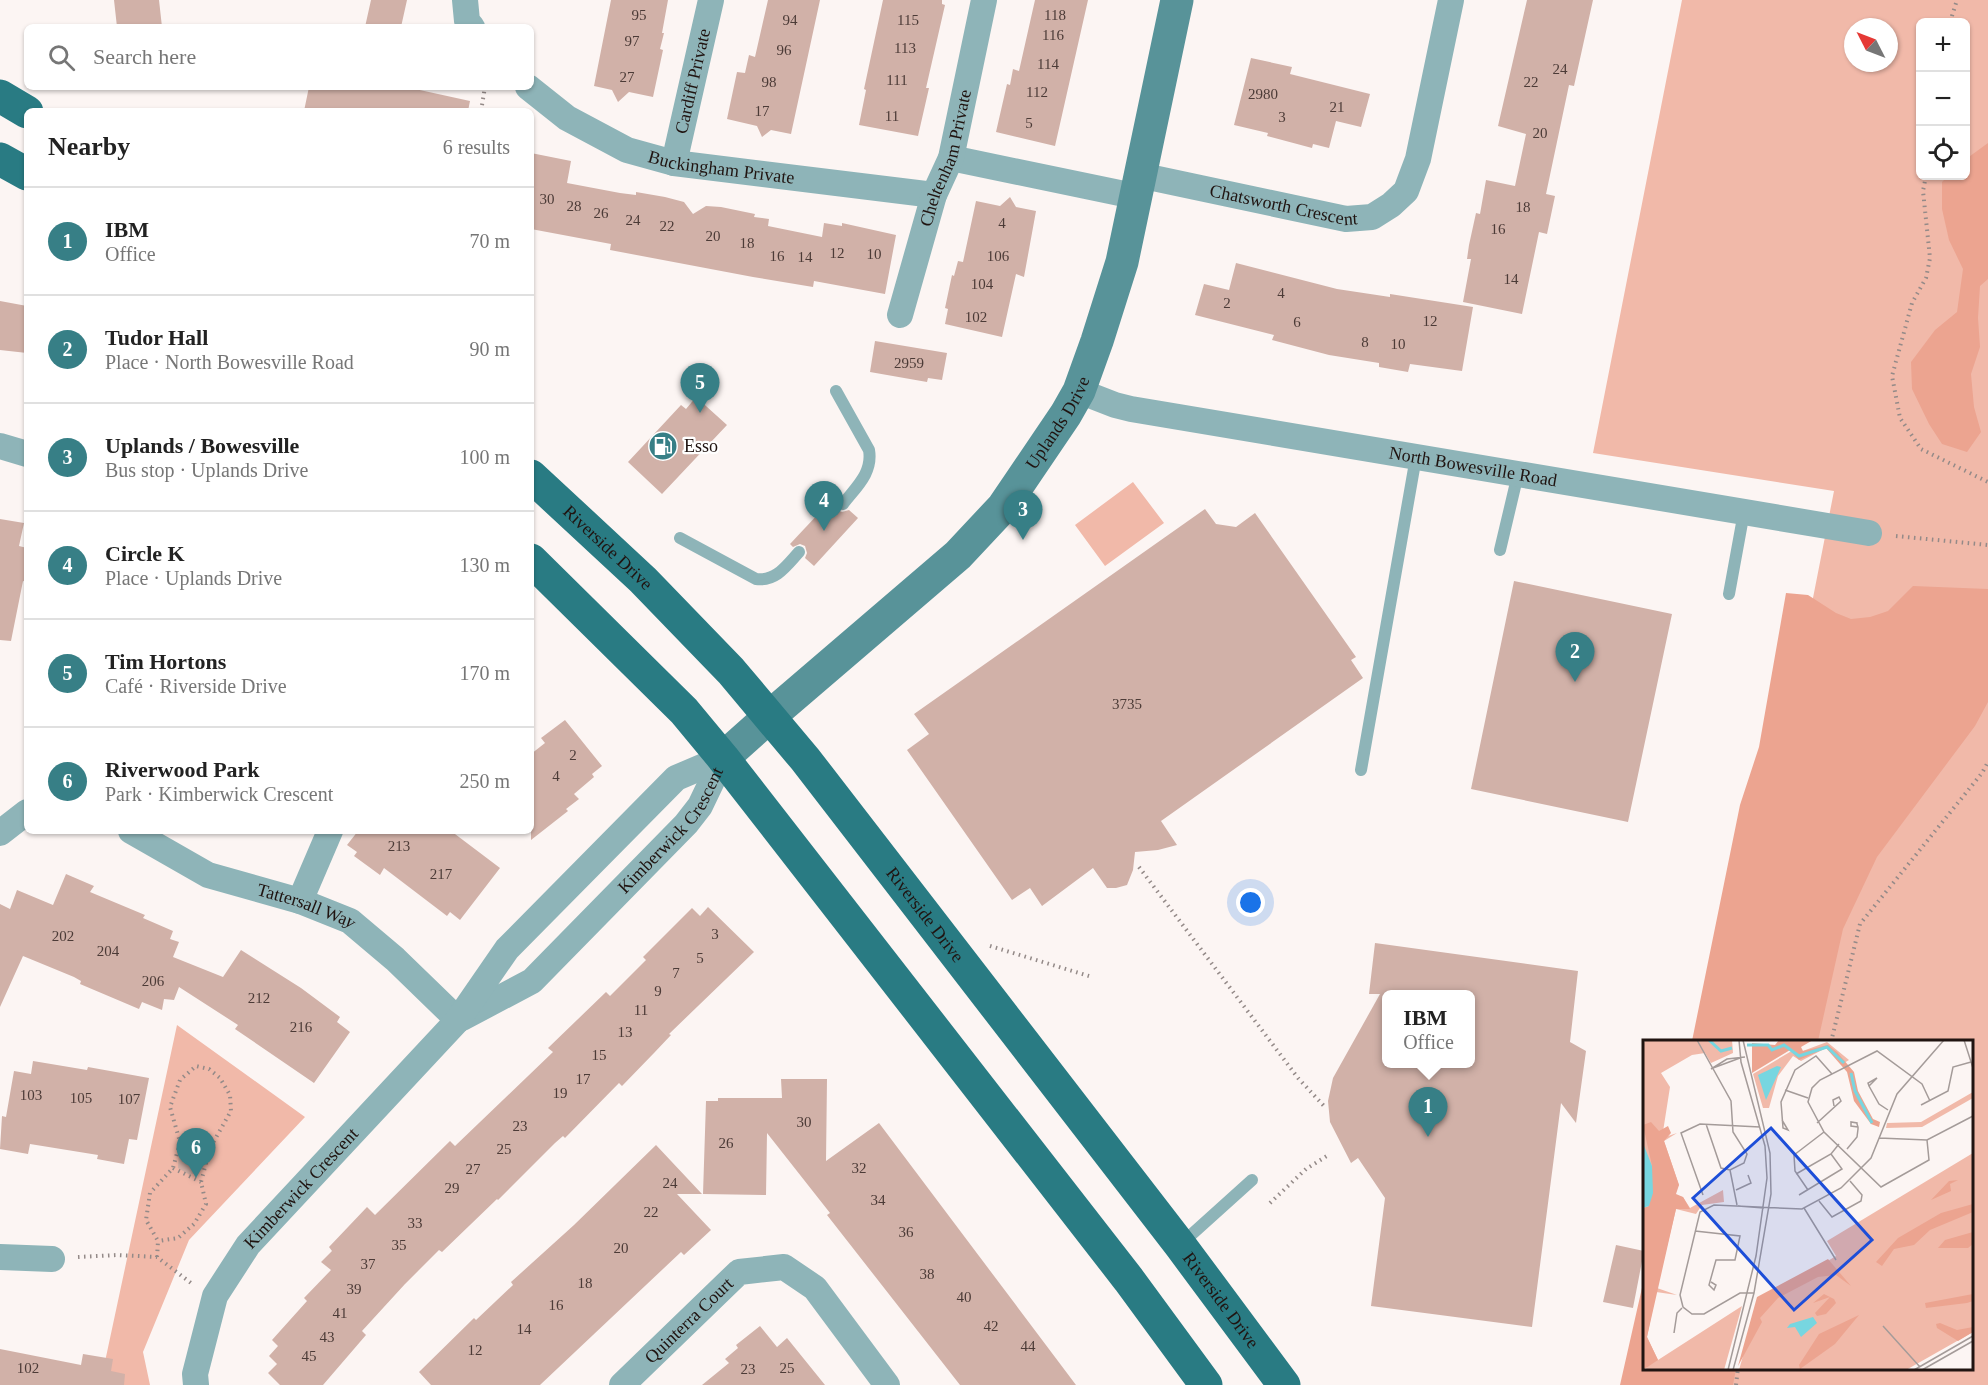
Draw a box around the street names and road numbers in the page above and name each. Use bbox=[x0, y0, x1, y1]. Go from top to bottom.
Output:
street label: Cardiff Private bbox=[671, 27, 714, 136]
street label: Cheltenham Private bbox=[916, 88, 975, 229]
street label: Buckingham Private bbox=[646, 146, 796, 188]
street label: Chatsworth Crescent bbox=[1208, 180, 1358, 229]
street label: Uplands Drive bbox=[1022, 374, 1093, 473]
street label: North Bowesville Road bbox=[1388, 443, 1559, 490]
street label: Riverside Drive bbox=[559, 501, 657, 594]
street label: Kimberwick Crescent bbox=[614, 764, 727, 897]
street label: Riverside Drive bbox=[882, 863, 968, 966]
street label: Tattersall Way bbox=[255, 879, 361, 932]
street label: Kimberwick Crescent bbox=[240, 1124, 362, 1253]
street label: Riverside Drive bbox=[1179, 1248, 1263, 1352]
street label: Quinterra Court bbox=[641, 1273, 737, 1367]

